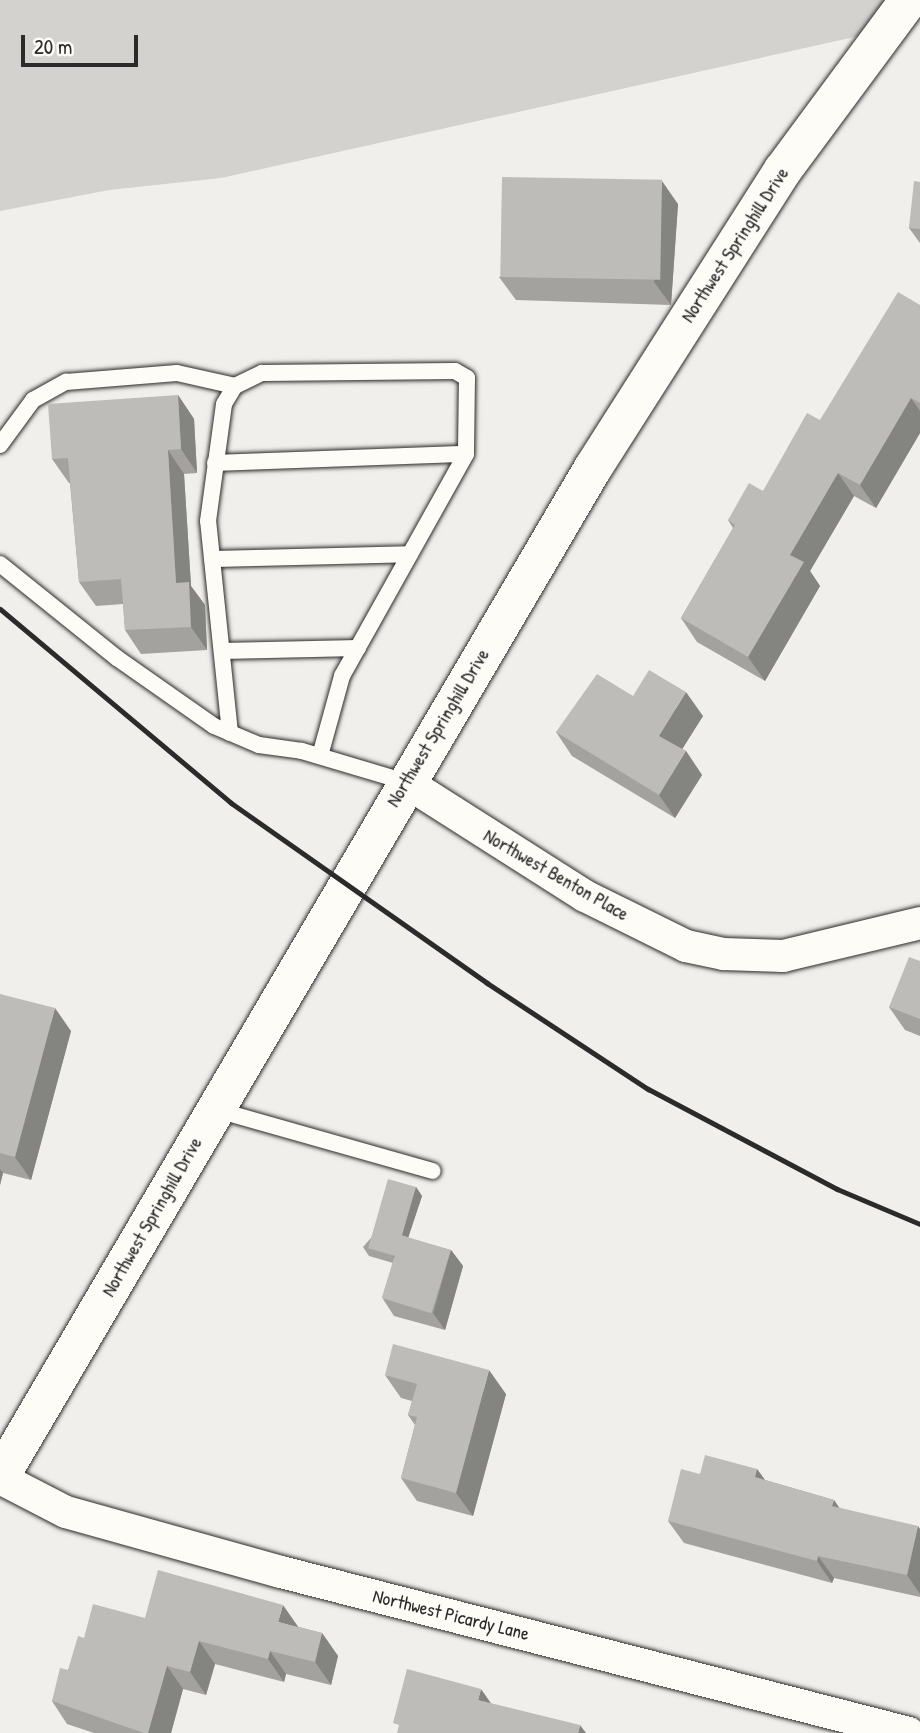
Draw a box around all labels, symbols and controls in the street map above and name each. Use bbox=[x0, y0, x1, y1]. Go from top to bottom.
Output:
scale bar bbox=[24, 21, 142, 65]
text: 20 m bbox=[34, 32, 72, 61]
street label: Northwest Springhill Drive bbox=[676, 163, 794, 327]
street label: Northwest Springhill Drive bbox=[382, 645, 494, 811]
street label: Northwest Benton Place bbox=[479, 824, 633, 926]
street label: Northwest Springhill Drive bbox=[97, 1133, 207, 1301]
street label: Northwest Picardy Lane bbox=[371, 1585, 531, 1645]

